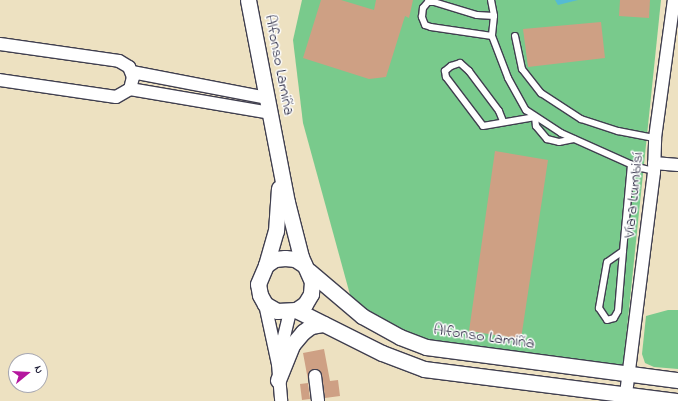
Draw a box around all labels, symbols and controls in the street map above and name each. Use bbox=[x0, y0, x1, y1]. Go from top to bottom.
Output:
street label: Alfonso Lamiña bbox=[260, 13, 298, 117]
street label: Vía a Lumbisí bbox=[620, 151, 648, 239]
street label: Alfonso Lamiña bbox=[432, 320, 536, 354]
north arrow bbox=[8, 353, 48, 393]
text: N bbox=[30, 364, 47, 376]

